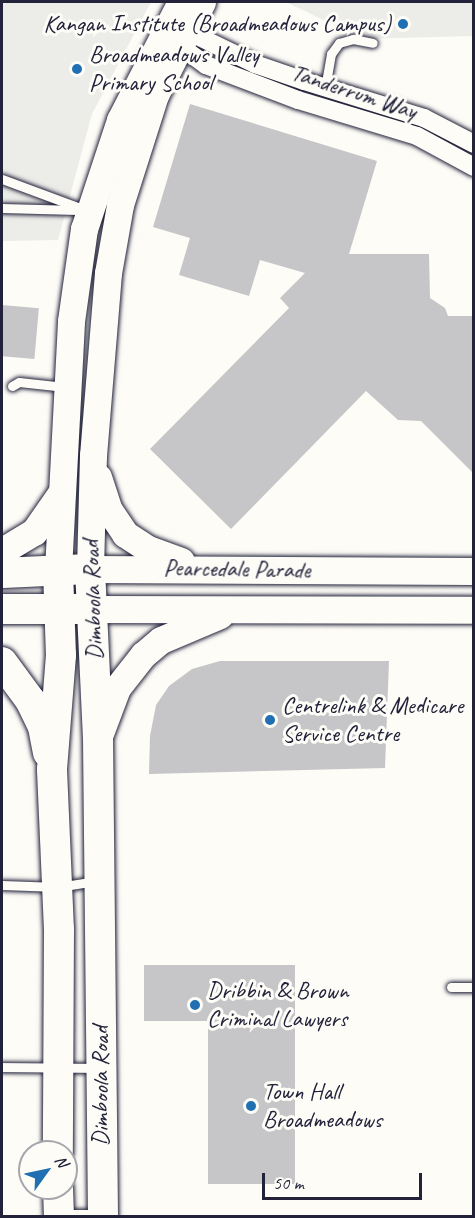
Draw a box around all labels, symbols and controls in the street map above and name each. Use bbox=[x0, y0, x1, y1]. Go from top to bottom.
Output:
place label: Kangan Institute (Broadmeadows Campus) bbox=[43, 10, 391, 38]
marker: Kangan Institute (Broadmeadows Campus) bbox=[396, 17, 410, 31]
place label: Broadmeadows Valley Primary School bbox=[89, 41, 259, 97]
street label: Tanderrum Way bbox=[288, 58, 420, 126]
marker: Broadmeadows Valley Primary School bbox=[70, 62, 84, 76]
street label: Dimboola Road bbox=[77, 539, 109, 661]
street label: Pearcedale Parade bbox=[163, 553, 311, 585]
place label: Centrelink & Medicare Service Centre bbox=[282, 692, 463, 748]
marker: Centrelink & Medicare Service Centre bbox=[263, 713, 277, 727]
place label: Dribbin & Brown Criminal Lawyers bbox=[207, 977, 348, 1033]
marker: Dribbin & Brown Criminal Lawyers bbox=[188, 998, 202, 1012]
street label: Dimboola Road bbox=[87, 1026, 115, 1146]
place label: Town Hall Broadmeadows bbox=[263, 1078, 382, 1134]
marker: Town Hall Broadmeadows bbox=[244, 1099, 258, 1113]
north arrow bbox=[18, 1140, 78, 1200]
text: N bbox=[50, 1152, 73, 1171]
scale bar bbox=[265, 1161, 426, 1199]
text: 50 m bbox=[273, 1172, 304, 1194]

